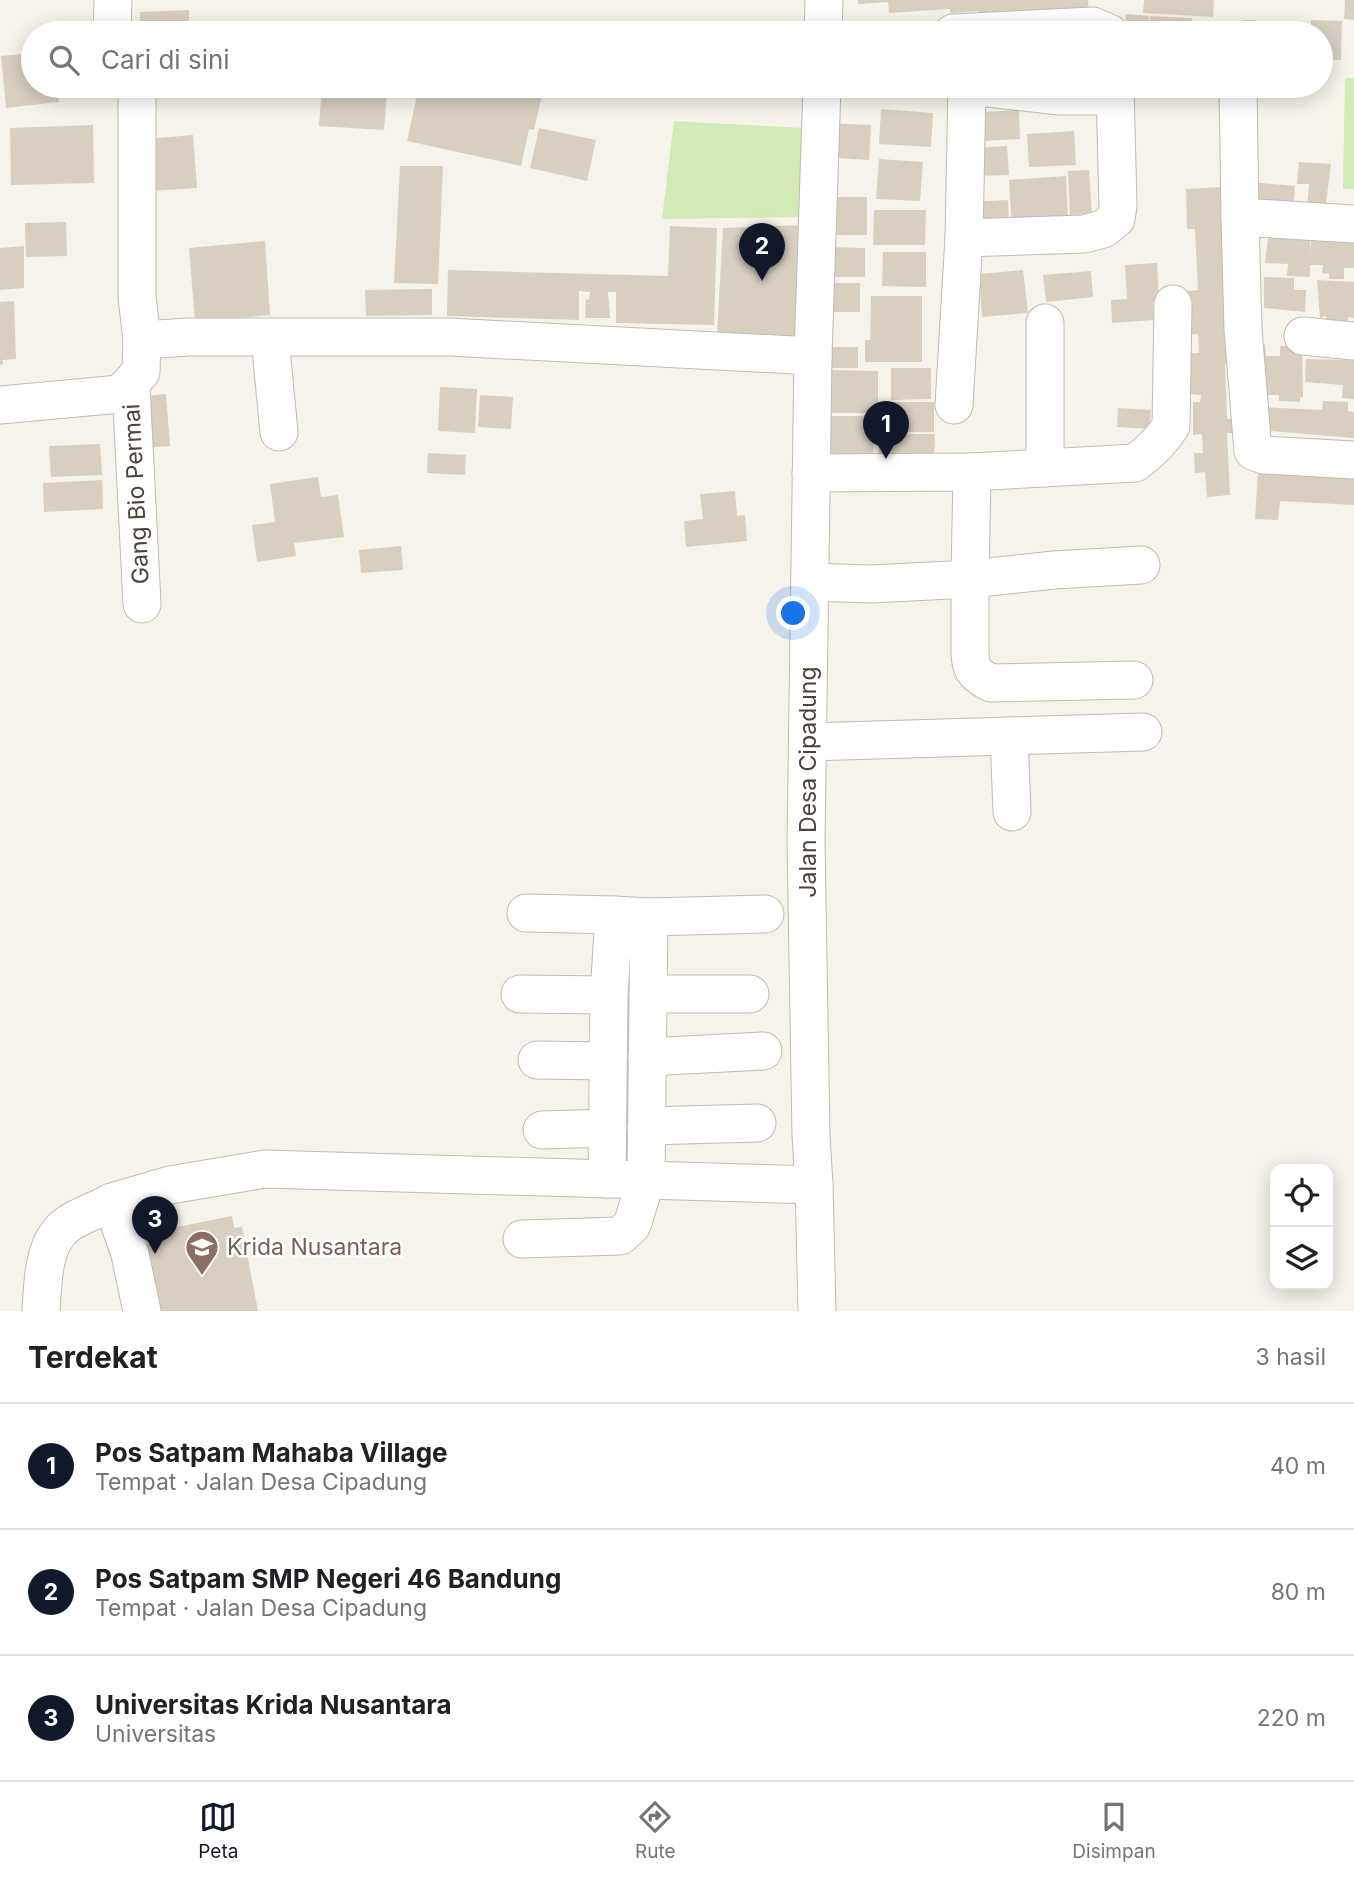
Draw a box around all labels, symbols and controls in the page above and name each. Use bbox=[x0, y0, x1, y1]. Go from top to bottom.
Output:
search box bbox=[21, 21, 1333, 98]
icon: search bbox=[45, 41, 83, 79]
text: Cari di sini bbox=[101, 44, 230, 75]
pin: 2 bbox=[739, 223, 785, 281]
pin: 1 bbox=[863, 401, 909, 459]
street label: Gang Bio Permai bbox=[117, 403, 155, 585]
your location bbox=[776, 596, 810, 630]
street label: Jalan Desa Cipadung bbox=[794, 666, 822, 898]
map controls bbox=[1270, 1164, 1333, 1290]
button: locate bbox=[1270, 1164, 1333, 1227]
pin: 3 bbox=[132, 1196, 178, 1254]
button: layers bbox=[1270, 1227, 1333, 1290]
school or university icon: Krida Nusantara bbox=[183, 1228, 221, 1277]
place label: Krida Nusantara bbox=[227, 1233, 402, 1261]
text: Terdekat bbox=[28, 1339, 158, 1375]
text: 3 hasil bbox=[1256, 1343, 1326, 1371]
text: Pos Satpam Mahaba Village bbox=[95, 1437, 448, 1468]
text: 1 bbox=[46, 1452, 56, 1480]
text: 40 m bbox=[1270, 1452, 1326, 1480]
text: Tempat · Jalan Desa Cipadung bbox=[95, 1468, 427, 1496]
text: Pos Satpam SMP Negeri 46 Bandung bbox=[95, 1563, 561, 1594]
text: 2 bbox=[44, 1578, 58, 1606]
text: 80 m bbox=[1271, 1578, 1326, 1606]
text: Tempat · Jalan Desa Cipadung bbox=[95, 1594, 427, 1622]
text: Universitas Krida Nusantara bbox=[95, 1689, 452, 1720]
text: 3 bbox=[44, 1704, 58, 1732]
text: 220 m bbox=[1257, 1704, 1326, 1732]
text: Universitas bbox=[95, 1720, 216, 1748]
tab: Peta bbox=[198, 1798, 238, 1863]
tab: Rute bbox=[635, 1798, 676, 1863]
tab: Disimpan bbox=[1072, 1798, 1156, 1863]

